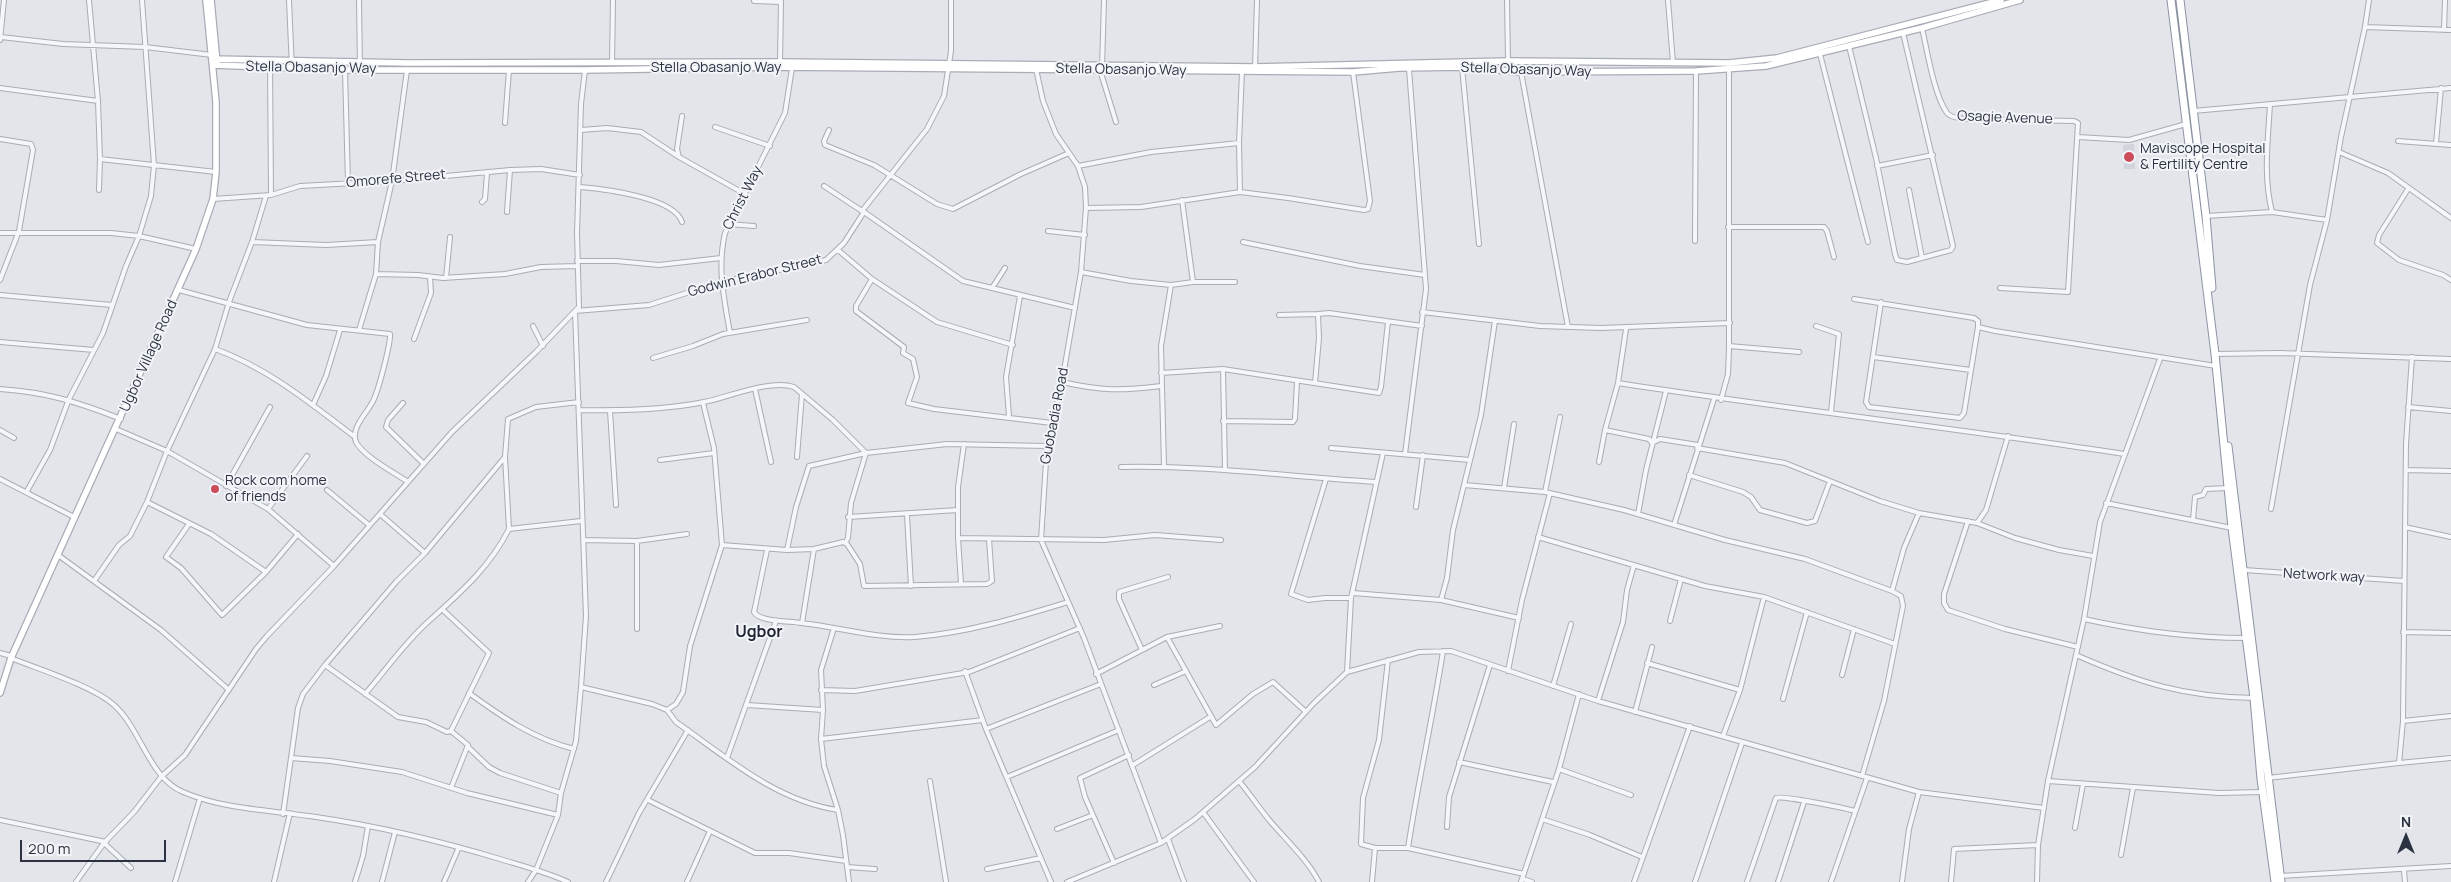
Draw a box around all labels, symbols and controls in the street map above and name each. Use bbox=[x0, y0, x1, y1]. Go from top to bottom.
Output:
street label: Stella Obasanjo Way bbox=[246, 58, 376, 78]
street label: Stella Obasanjo Way bbox=[1460, 59, 1592, 81]
street label: Stella Obasanjo Way bbox=[651, 60, 781, 76]
street label: Stella Obasanjo Way bbox=[1056, 60, 1186, 80]
street label: Osagie Avenue bbox=[1957, 108, 2053, 128]
place label: Maviscope Hospital & Fertility Centre bbox=[2140, 141, 2265, 174]
marker: Maviscope Hospital & Fertility Centre bbox=[2122, 150, 2136, 164]
street label: Christ Way bbox=[720, 163, 766, 233]
street label: Omorefe Street bbox=[345, 166, 447, 192]
street label: Godwin Erabor Street bbox=[686, 251, 824, 301]
street label: Ugbor Village Road bbox=[117, 297, 181, 415]
street label: Guobadia Road bbox=[1037, 366, 1073, 466]
place label: Rock com home of friends bbox=[225, 473, 327, 506]
marker: Rock com home of friends bbox=[209, 483, 221, 495]
street label: Network way bbox=[2283, 565, 2365, 587]
district label: Ugbor bbox=[735, 623, 783, 643]
north arrow bbox=[2381, 812, 2431, 862]
text: N bbox=[2401, 812, 2411, 831]
scale bar bbox=[22, 830, 169, 862]
text: 200 m bbox=[28, 838, 71, 859]

